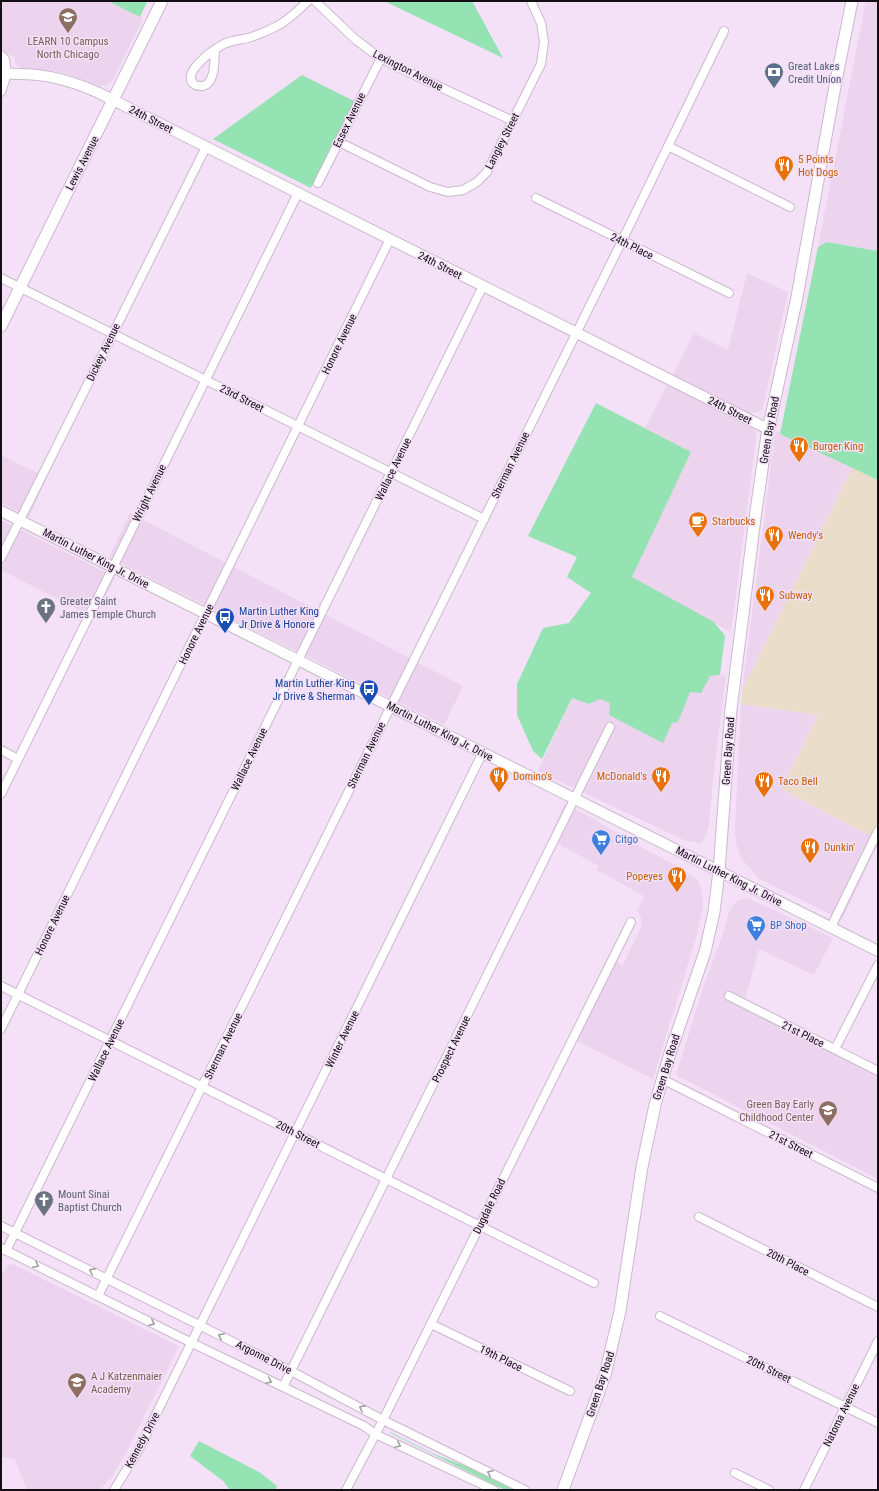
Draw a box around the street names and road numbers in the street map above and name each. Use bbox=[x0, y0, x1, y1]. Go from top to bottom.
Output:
street label: Lexington Avenue bbox=[371, 47, 445, 94]
street label: Essex Avenue bbox=[331, 91, 368, 150]
street label: 24th Street bbox=[127, 103, 175, 136]
street label: Langley Street bbox=[483, 111, 522, 172]
street label: Lewis Avenue bbox=[63, 134, 102, 193]
street label: 24th Place bbox=[608, 231, 655, 262]
street label: 24th Street bbox=[416, 249, 464, 282]
street label: Honore Avenue bbox=[319, 312, 360, 377]
street label: Dickey Avenue bbox=[84, 321, 123, 383]
street label: 23rd Street bbox=[217, 382, 266, 415]
street label: 24th Street bbox=[706, 394, 754, 427]
street label: Green Bay Road bbox=[757, 395, 782, 465]
street label: Sherman Avenue bbox=[489, 430, 532, 501]
street label: Wallace Avenue bbox=[373, 436, 414, 503]
street label: Wright Avenue bbox=[130, 462, 169, 524]
street label: Martin Luther King Jr. Drive bbox=[40, 526, 151, 591]
street label: Honore Avenue bbox=[176, 602, 217, 667]
street label: Martin Luther King Jr. Drive bbox=[384, 699, 495, 764]
street label: Green Bay Road bbox=[720, 717, 737, 786]
street label: Sherman Avenue bbox=[345, 720, 388, 791]
street label: Wallace Avenue bbox=[229, 726, 270, 793]
street label: Martin Luther King Jr. Drive bbox=[673, 844, 784, 909]
street label: Honore Avenue bbox=[32, 893, 73, 958]
street label: Winter Avenue bbox=[323, 1008, 362, 1070]
street label: Sherman Avenue bbox=[202, 1011, 245, 1082]
street label: Prospect Avenue bbox=[430, 1014, 473, 1085]
street label: Wallace Avenue bbox=[86, 1017, 127, 1084]
street label: 21st Place bbox=[779, 1019, 826, 1050]
street label: Green Bay Road bbox=[650, 1033, 683, 1102]
street label: 20th Street bbox=[274, 1118, 322, 1151]
street label: 21st Street bbox=[767, 1128, 815, 1161]
street label: Dugdale Road bbox=[470, 1176, 508, 1236]
street label: 20th Place bbox=[764, 1246, 811, 1279]
street label: Argonne Drive bbox=[234, 1338, 294, 1377]
street label: 19th Place bbox=[477, 1343, 524, 1374]
street label: Green Bay Road bbox=[584, 1350, 617, 1419]
street label: 20th Street bbox=[744, 1353, 793, 1386]
street label: Natoma Avenue bbox=[821, 1382, 862, 1449]
street label: Kennedy Drive bbox=[122, 1410, 163, 1470]

